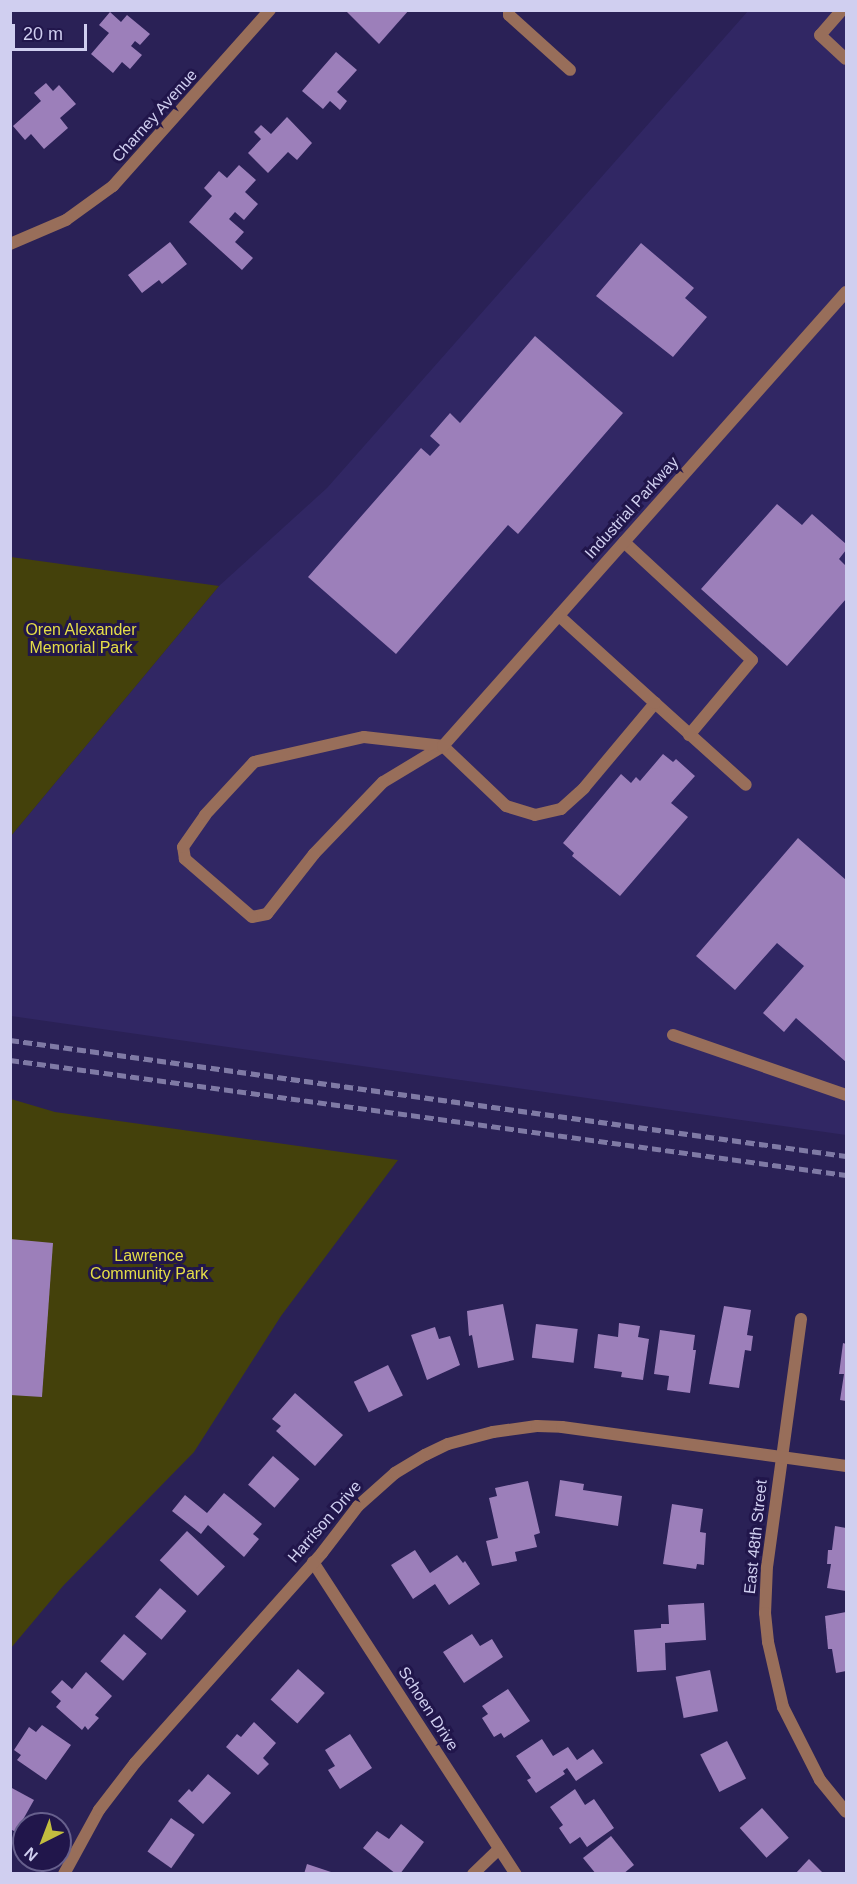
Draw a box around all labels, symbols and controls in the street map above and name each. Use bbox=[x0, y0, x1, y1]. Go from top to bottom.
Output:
scale bar bbox=[15, 12, 90, 50]
text: 20 m bbox=[23, 24, 63, 44]
street label: Charney Avenue bbox=[108, 65, 202, 167]
street label: Industrial Parkway bbox=[581, 453, 683, 563]
park label: Oren Alexander Memorial Park bbox=[25, 620, 137, 658]
park label: Lawrence Community Park bbox=[90, 1246, 208, 1284]
street label: Harrison Drive bbox=[284, 1477, 366, 1567]
street label: East 48th Street bbox=[740, 1479, 772, 1595]
street label: Schoen Drive bbox=[394, 1663, 462, 1755]
north arrow bbox=[12, 1812, 72, 1872]
text: N bbox=[21, 1844, 41, 1864]

